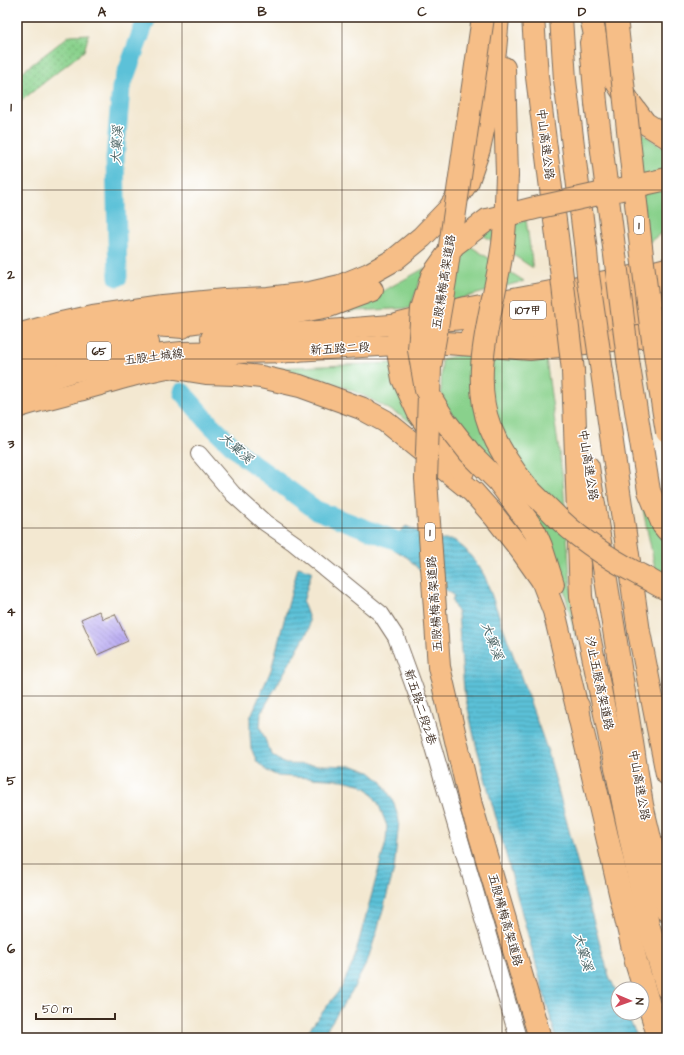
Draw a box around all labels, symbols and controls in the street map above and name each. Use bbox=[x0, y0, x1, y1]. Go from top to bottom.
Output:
text: A bbox=[98, 3, 107, 21]
text: B bbox=[257, 3, 267, 21]
text: C bbox=[417, 3, 427, 21]
text: D bbox=[578, 3, 587, 21]
text: 1 bbox=[10, 98, 12, 116]
street label: 中山高速公路 bbox=[532, 107, 558, 181]
water label: 大窠溪 bbox=[107, 124, 127, 165]
road number: 1 bbox=[634, 216, 644, 234]
street label: 五股楊梅高架道路 bbox=[428, 233, 460, 331]
text: 2 bbox=[6, 266, 15, 284]
road number: 107甲 bbox=[510, 301, 546, 319]
street label: 新五路二段 bbox=[310, 339, 370, 359]
road number: 65 bbox=[87, 342, 111, 360]
street label: 五股土城線 bbox=[123, 345, 185, 369]
water label: 大窠溪 bbox=[215, 428, 257, 468]
street label: 中山高速公路 bbox=[574, 428, 602, 502]
text: 3 bbox=[7, 435, 15, 453]
road number: 1 bbox=[425, 523, 435, 541]
street label: 五股楊梅高架道路 bbox=[423, 556, 447, 652]
text: 4 bbox=[7, 603, 16, 621]
water label: 大窠溪 bbox=[477, 620, 508, 663]
street label: 汐止五股高架道路 bbox=[581, 634, 617, 732]
street label: 新五路二段2巷 bbox=[400, 667, 440, 747]
street label: 中山高速公路 bbox=[624, 748, 654, 822]
text: 5 bbox=[6, 772, 16, 790]
street label: 五股楊梅高架道路 bbox=[484, 872, 526, 968]
water label: 大窠溪 bbox=[569, 931, 597, 974]
text: 6 bbox=[7, 940, 16, 958]
north arrow bbox=[610, 981, 650, 1021]
scale bar bbox=[36, 995, 115, 1021]
text: N bbox=[632, 998, 647, 1005]
text: 50 m bbox=[42, 1001, 73, 1018]

